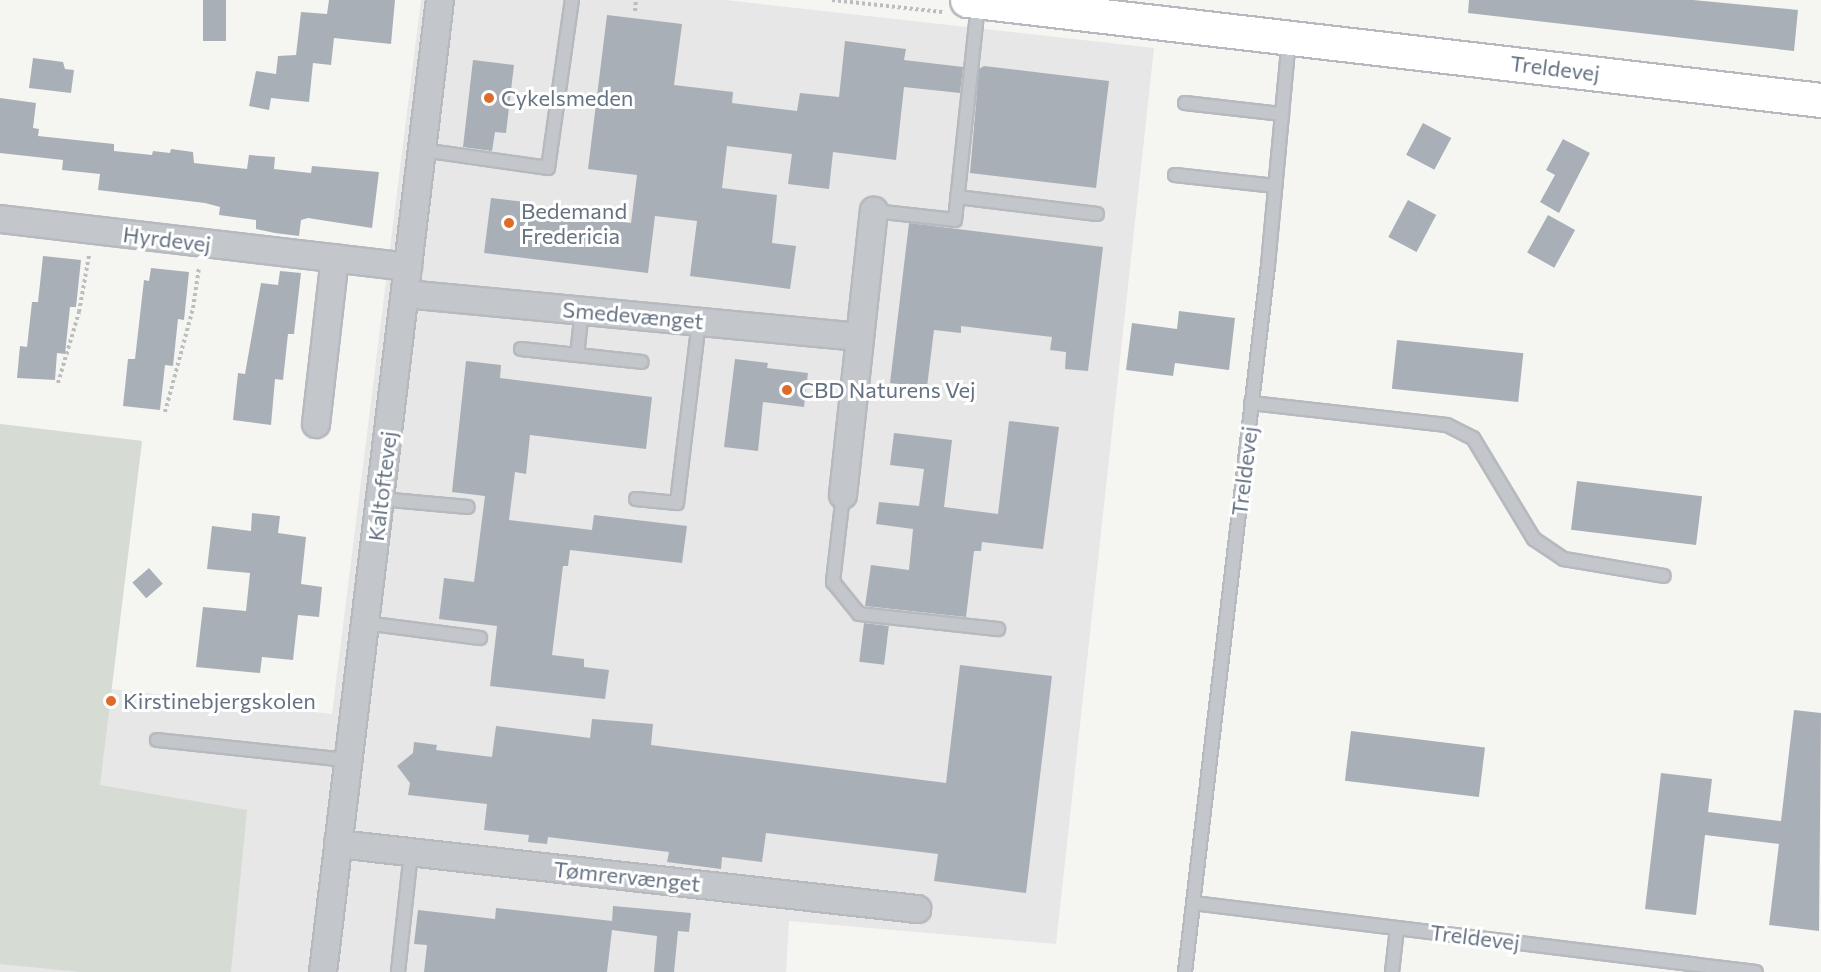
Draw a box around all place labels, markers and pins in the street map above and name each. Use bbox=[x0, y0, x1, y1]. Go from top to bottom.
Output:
place label: Cykelsmeden bbox=[501, 85, 633, 111]
marker: Cykelsmeden bbox=[482, 91, 496, 105]
place label: Bedemand Fredericia bbox=[521, 197, 627, 248]
marker: Bedemand Fredericia bbox=[502, 216, 516, 230]
place label: CBD Naturens Vej bbox=[799, 377, 976, 403]
marker: CBD Naturens Vej bbox=[780, 383, 794, 397]
place label: Kirstinebjergskolen bbox=[123, 688, 316, 714]
marker: Kirstinebjergskolen bbox=[104, 694, 118, 708]

